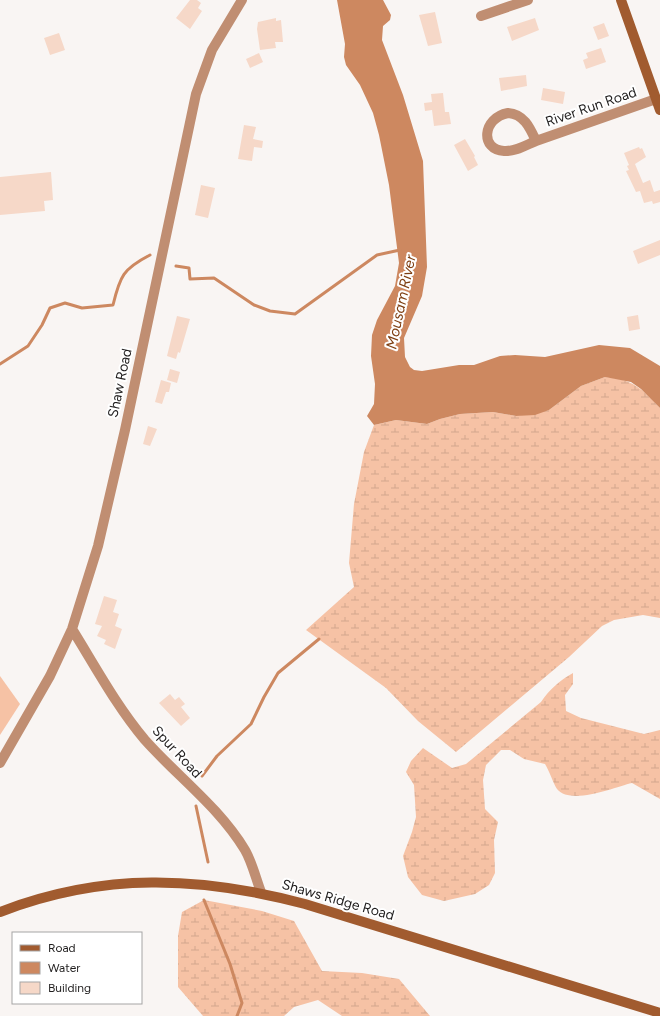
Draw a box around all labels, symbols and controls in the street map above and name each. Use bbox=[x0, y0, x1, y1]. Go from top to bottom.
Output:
street label: River Run Road bbox=[543, 83, 639, 131]
water label: Mousam River bbox=[382, 252, 420, 351]
street label: Shaw Road bbox=[104, 347, 136, 419]
street label: Spur Road bbox=[149, 722, 205, 782]
street label: Shaws Ridge Road bbox=[280, 876, 396, 924]
legend bbox=[12, 932, 142, 1004]
text: Road bbox=[48, 941, 76, 955]
text: Water bbox=[48, 961, 80, 975]
text: Building bbox=[48, 981, 91, 995]

